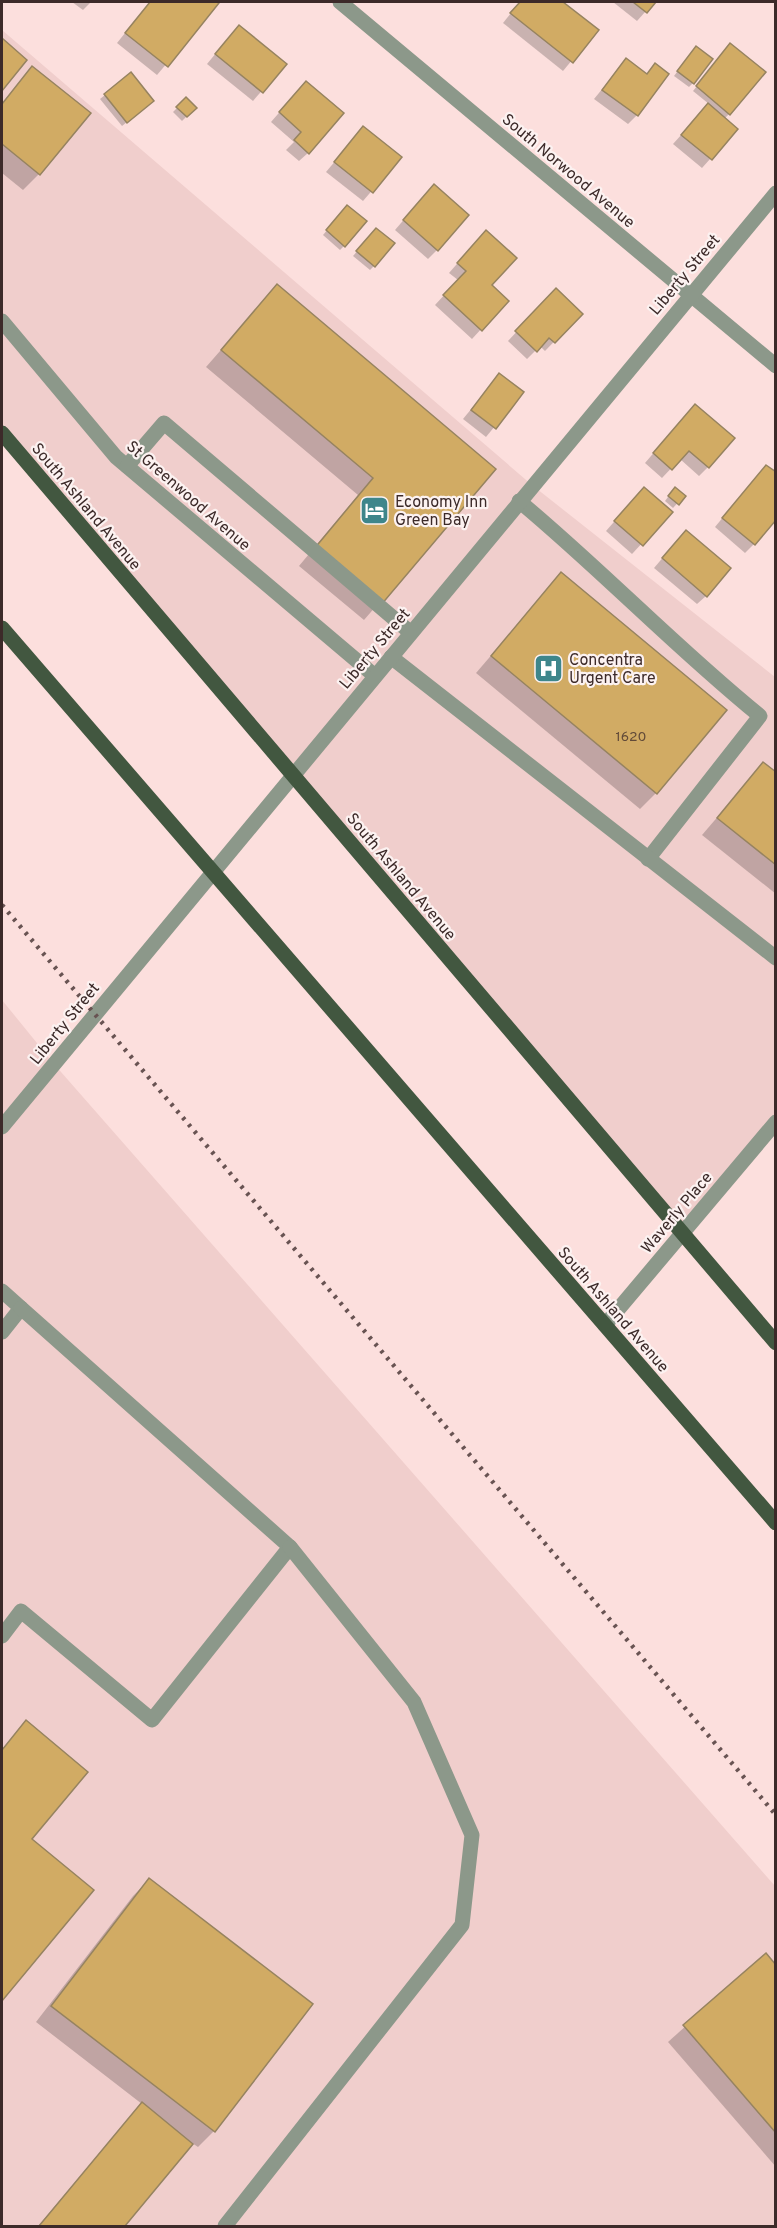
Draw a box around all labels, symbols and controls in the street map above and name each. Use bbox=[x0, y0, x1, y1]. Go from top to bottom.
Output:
street label: South Norwood Avenue bbox=[497, 110, 638, 233]
street label: Liberty Street bbox=[646, 231, 725, 320]
street label: St Greenwood Avenue bbox=[122, 437, 254, 556]
street label: South Ashland Avenue bbox=[26, 440, 145, 575]
place label: Economy Inn Green Bay bbox=[395, 493, 488, 531]
hotel icon: Economy Inn Green Bay bbox=[358, 494, 390, 526]
street label: Liberty Street bbox=[336, 605, 415, 694]
place label: Concentra Urgent Care bbox=[569, 651, 656, 689]
hospital icon: Concentra Urgent Care bbox=[532, 652, 564, 684]
house number: 1620 bbox=[615, 729, 647, 746]
street label: South Ashland Avenue bbox=[341, 810, 460, 945]
street label: Liberty Street bbox=[26, 979, 105, 1069]
street label: Waverly Place bbox=[638, 1168, 718, 1258]
street label: South Ashland Avenue bbox=[552, 1243, 673, 1377]

